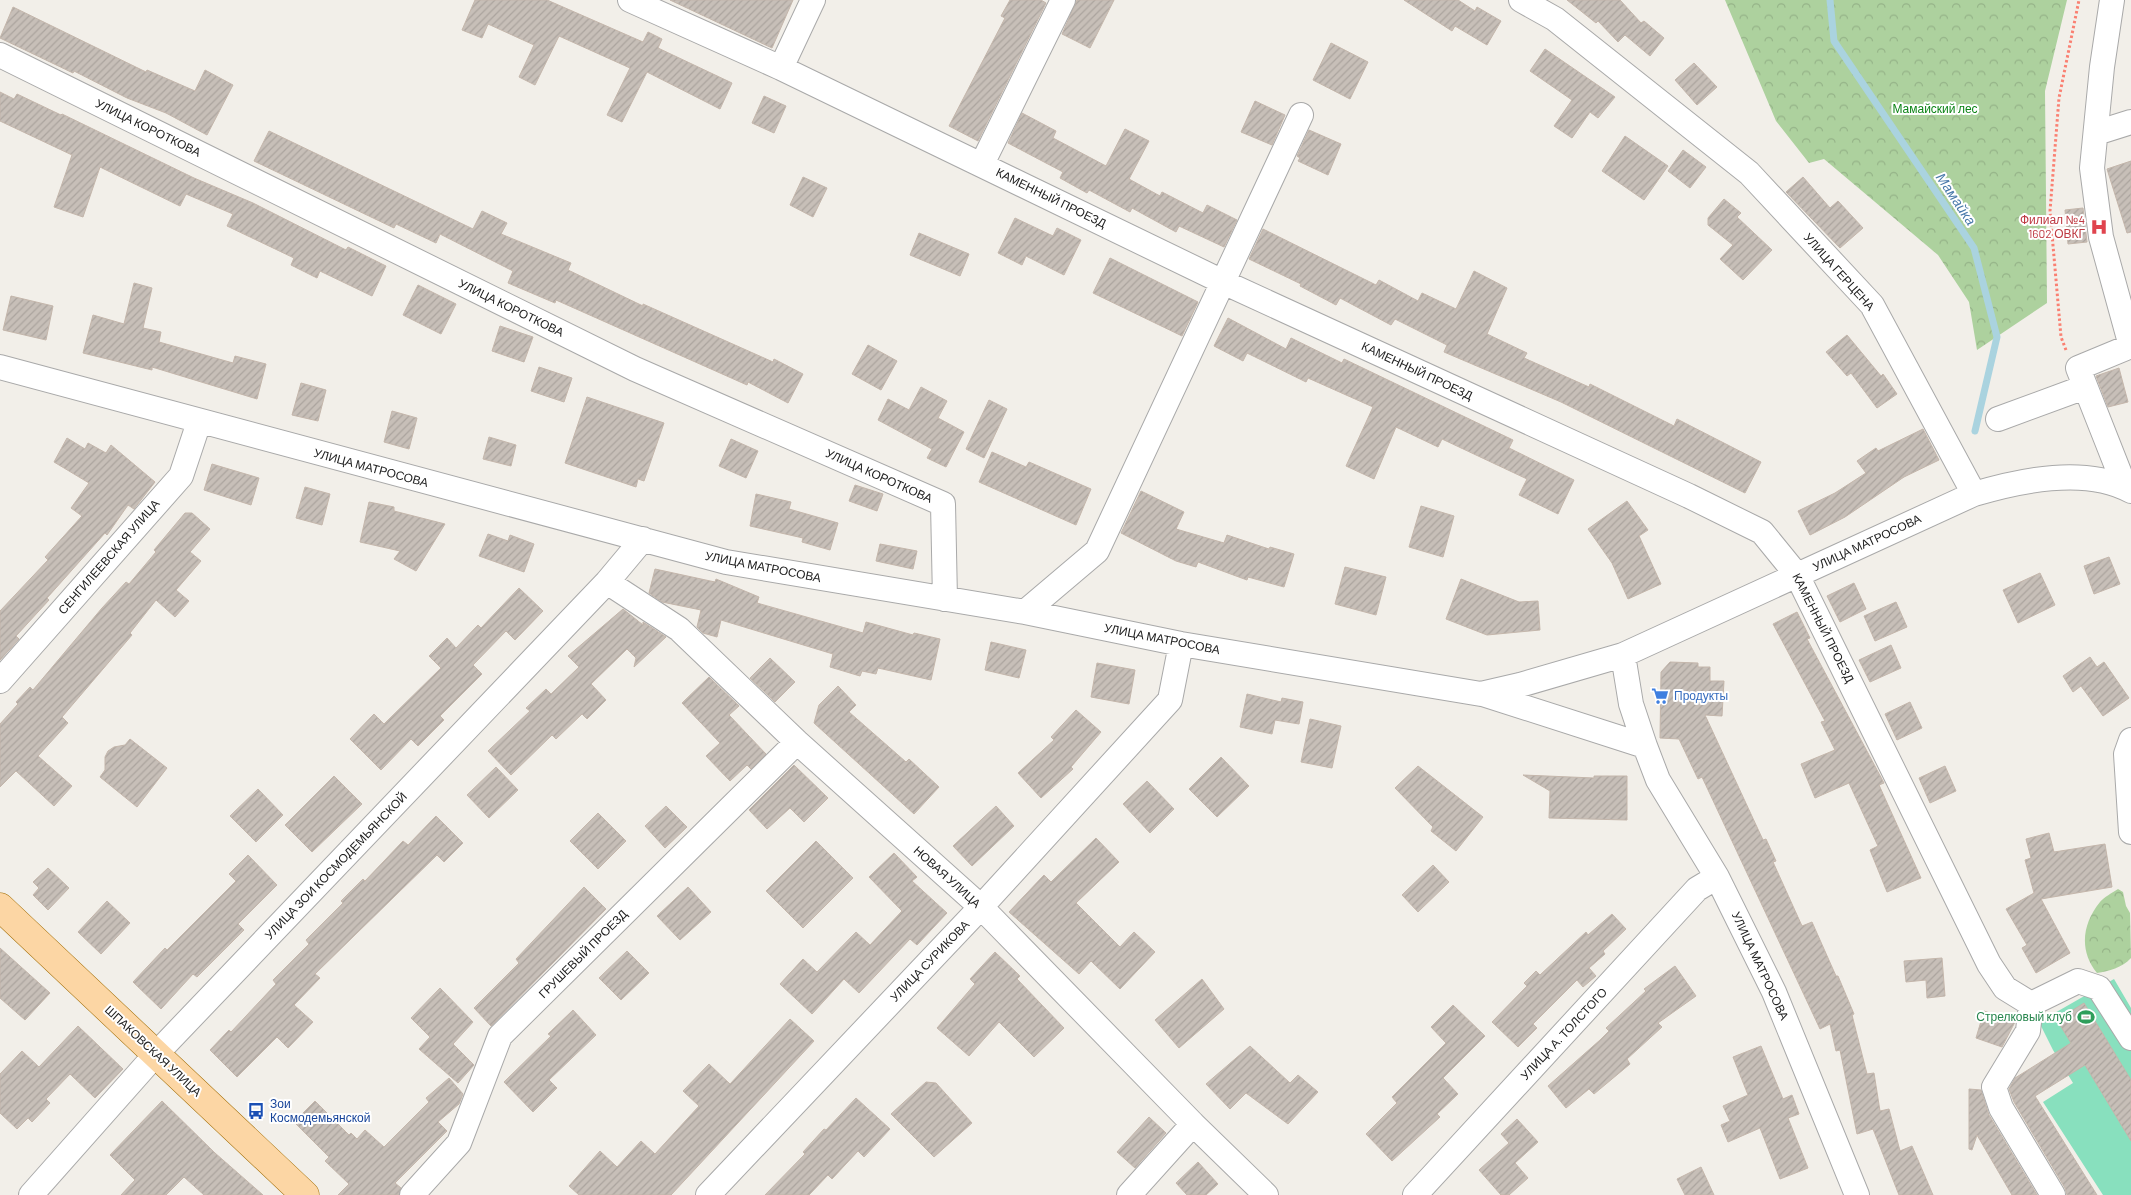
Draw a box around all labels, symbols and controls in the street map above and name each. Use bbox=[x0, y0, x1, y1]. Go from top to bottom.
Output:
street label: УЛИЦА КОРОТКОВА bbox=[93, 96, 203, 160]
park label: Мамайский лес bbox=[1892, 101, 1978, 115]
street label: КАМЕННЫЙ ПРОЕЗД bbox=[994, 164, 1109, 231]
water label: Мамайка bbox=[1933, 169, 1980, 228]
place label: Филиал №4 1602 ОВКГ bbox=[2020, 212, 2085, 240]
hospital icon: Филиал №4 1602 ОВКГ bbox=[2089, 217, 2109, 237]
street label: УЛИЦА ГЕРЦЕНА bbox=[1801, 230, 1878, 313]
street label: УЛИЦА КОРОТКОВА bbox=[456, 276, 566, 340]
street label: КАМЕННЫЙ ПРОЕЗД bbox=[1359, 338, 1475, 403]
street label: УЛИЦА МАТРОСОВА bbox=[312, 445, 430, 490]
street label: УЛИЦА КОРОТКОВА bbox=[823, 445, 935, 506]
street label: СЕНГИЛЕЕВСКАЯ УЛИЦА bbox=[55, 496, 163, 617]
street label: УЛИЦА МАТРОСОВА bbox=[1810, 511, 1923, 574]
street label: УЛИЦА МАТРОСОВА bbox=[704, 548, 822, 585]
street label: КАМЕННЫЙ ПРОЕЗД bbox=[1789, 571, 1858, 685]
street label: УЛИЦА МАТРОСОВА bbox=[1103, 620, 1221, 657]
supermarket icon: Продукты bbox=[1650, 686, 1670, 706]
place label: Продукты bbox=[1674, 688, 1728, 703]
street label: УЛИЦА ЗОИ КОСМОДЕМЬЯНСКОЙ bbox=[261, 789, 410, 942]
street label: НОВАЯ УЛИЦА bbox=[911, 843, 984, 911]
street label: ГРУШЕВЫЙ ПРОЕЗД bbox=[535, 906, 630, 1001]
street label: УЛИЦА МАТРОСОВА bbox=[1729, 909, 1792, 1022]
street label: УЛИЦА СУРИКОВА bbox=[887, 917, 972, 1004]
street label: УЛИЦА А. ТОЛСТОГО bbox=[1517, 985, 1610, 1083]
street label: ШПАКОВСКАЯ УЛИЦА bbox=[102, 1002, 205, 1099]
sports icon: Стрелковый клуб bbox=[2076, 1007, 2096, 1027]
place label: Стрелковый клуб bbox=[1976, 1009, 2072, 1024]
place label: Зои Космодемьянской bbox=[270, 1096, 370, 1125]
bus stop icon: Зои Космодемьянской bbox=[246, 1101, 266, 1121]

